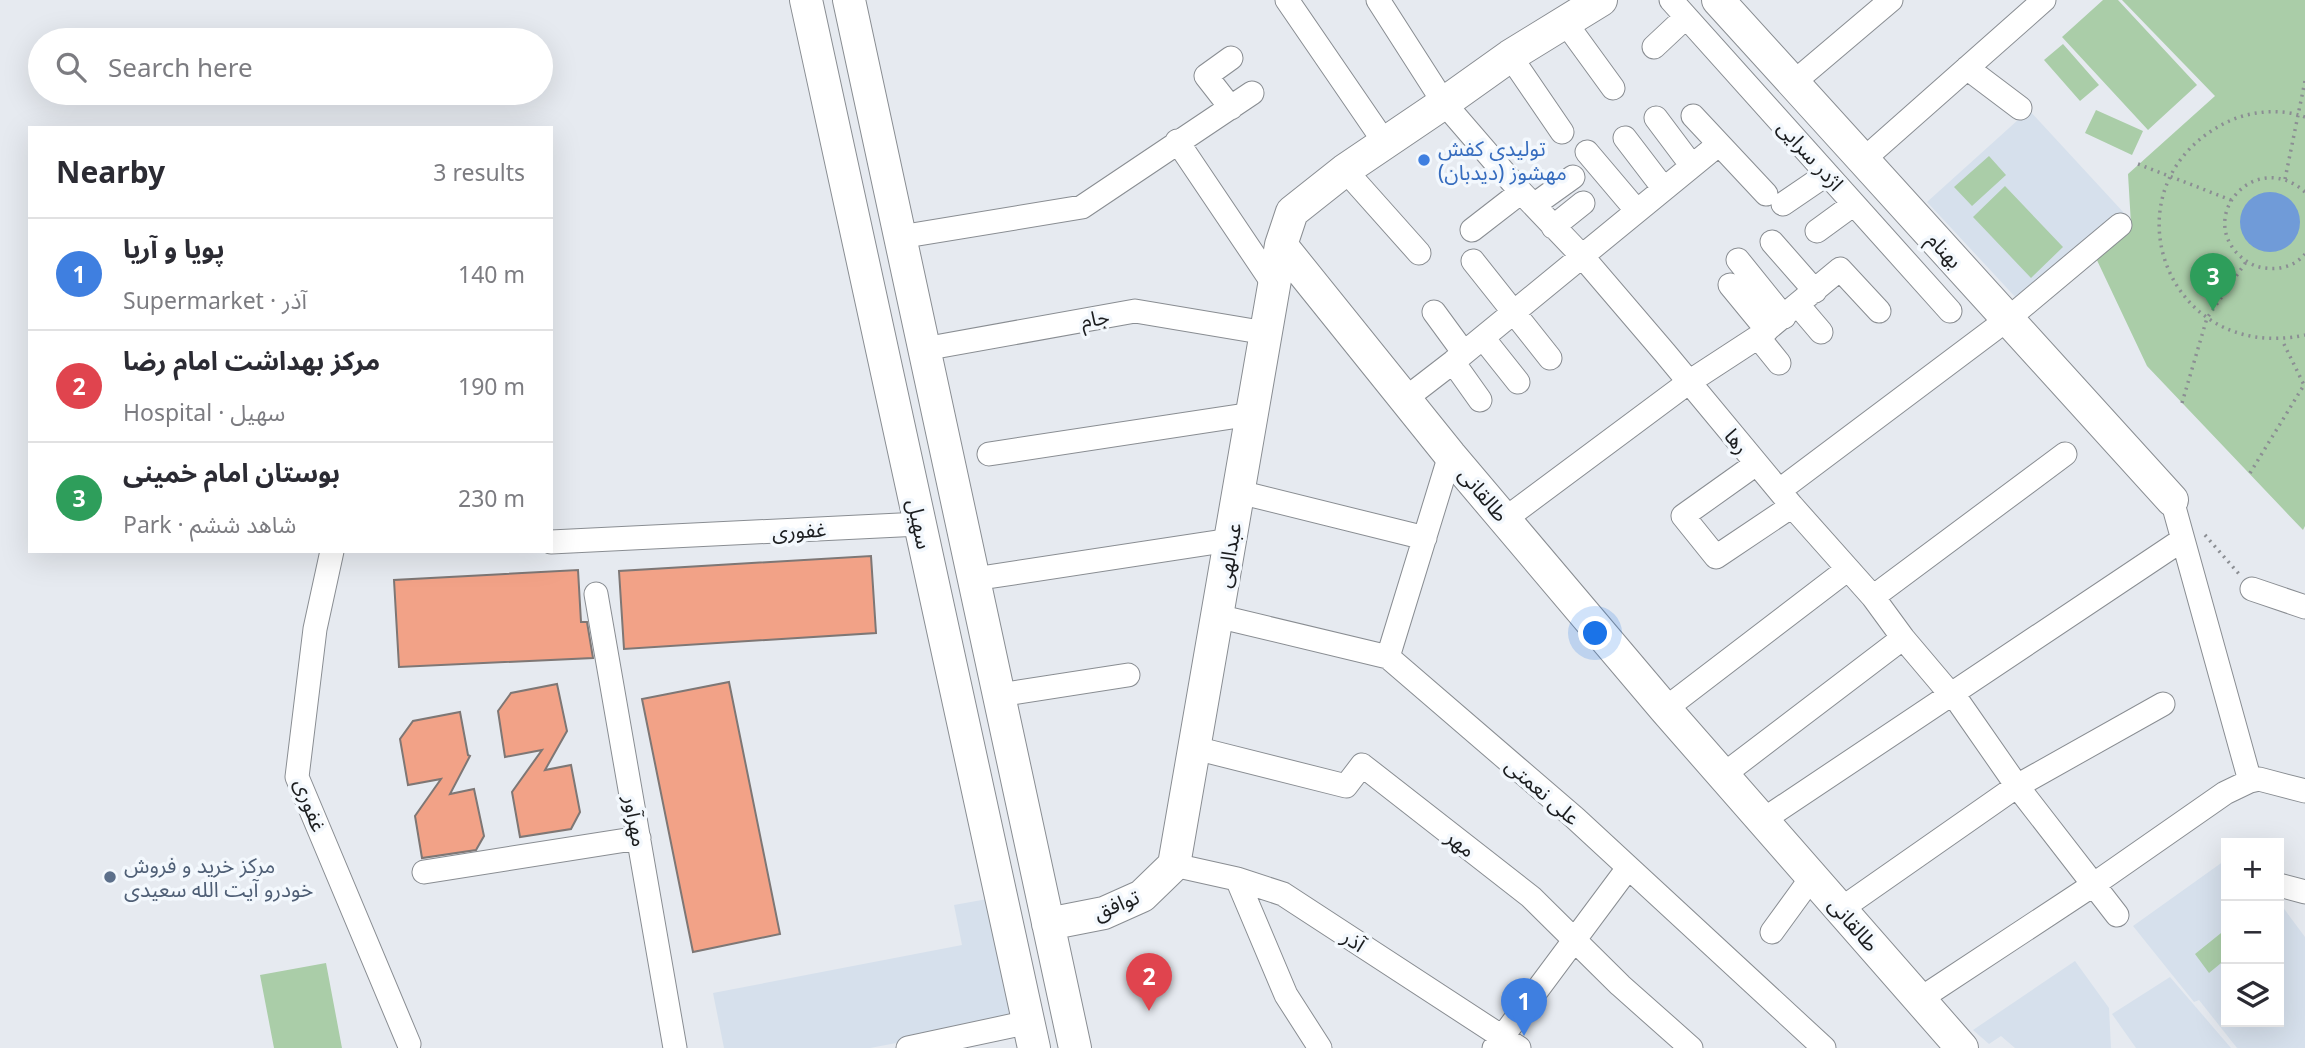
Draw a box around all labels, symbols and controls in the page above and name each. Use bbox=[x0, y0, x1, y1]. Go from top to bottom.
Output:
search box bbox=[28, 28, 553, 105]
icon: search bbox=[52, 48, 90, 86]
text: Search here bbox=[108, 49, 253, 85]
street label: اژدر سرایی bbox=[1772, 114, 1850, 196]
place label: تولیدی کفش مهشوز (دیدبان) bbox=[1438, 134, 1567, 186]
text: Nearby bbox=[56, 151, 165, 192]
marker: تولیدی کفش مهشوز (دیدبان) bbox=[1416, 152, 1432, 168]
text: 3 results bbox=[433, 156, 525, 188]
street label: بهنام bbox=[1919, 226, 1969, 276]
text: پویا و آریا bbox=[123, 230, 225, 266]
pin: 3 bbox=[2190, 253, 2236, 311]
text: 1 bbox=[72, 258, 86, 290]
text: 140 m bbox=[458, 258, 525, 290]
text: Supermarket · آذر bbox=[123, 284, 307, 316]
street label: جام bbox=[1078, 302, 1112, 337]
text: مرکز بهداشت امام رضا bbox=[123, 342, 380, 378]
text: 2 bbox=[72, 370, 86, 402]
text: 190 m bbox=[458, 370, 525, 402]
text: Hospital · سهیل bbox=[123, 396, 285, 428]
street label: رها bbox=[1718, 422, 1756, 460]
text: بوستان امام خمینی bbox=[123, 454, 340, 490]
street label: طالقانی bbox=[1453, 461, 1515, 527]
text: 3 bbox=[72, 482, 86, 514]
text: 230 m bbox=[458, 482, 525, 514]
street label: سهیل bbox=[901, 496, 939, 552]
text: Park · شاهد ششم bbox=[123, 508, 296, 540]
street label: غفوری bbox=[771, 515, 827, 545]
street label: عبدالهی bbox=[1209, 520, 1247, 590]
your location bbox=[1578, 616, 1612, 650]
street label: علی نعمتی bbox=[1500, 751, 1586, 831]
street label: غفوری bbox=[289, 775, 333, 835]
street label: مهرآور bbox=[618, 792, 654, 849]
street label: مهر bbox=[1440, 822, 1481, 863]
map controls bbox=[2221, 838, 2284, 1027]
button: + bbox=[2221, 838, 2284, 901]
place label: مرکز خرید و فروش خودرو آیت الله سعیدی bbox=[124, 851, 313, 903]
marker: مرکز خرید و فروش خودرو آیت الله سعیدی bbox=[102, 869, 118, 885]
street label: توافق bbox=[1089, 882, 1143, 926]
street label: طالقانی bbox=[1823, 891, 1885, 957]
button: − bbox=[2221, 901, 2284, 964]
street label: آذر bbox=[1336, 922, 1372, 958]
pin: 2 bbox=[1126, 953, 1172, 1011]
button: layers bbox=[2221, 964, 2284, 1027]
pin: 1 bbox=[1501, 978, 1547, 1036]

